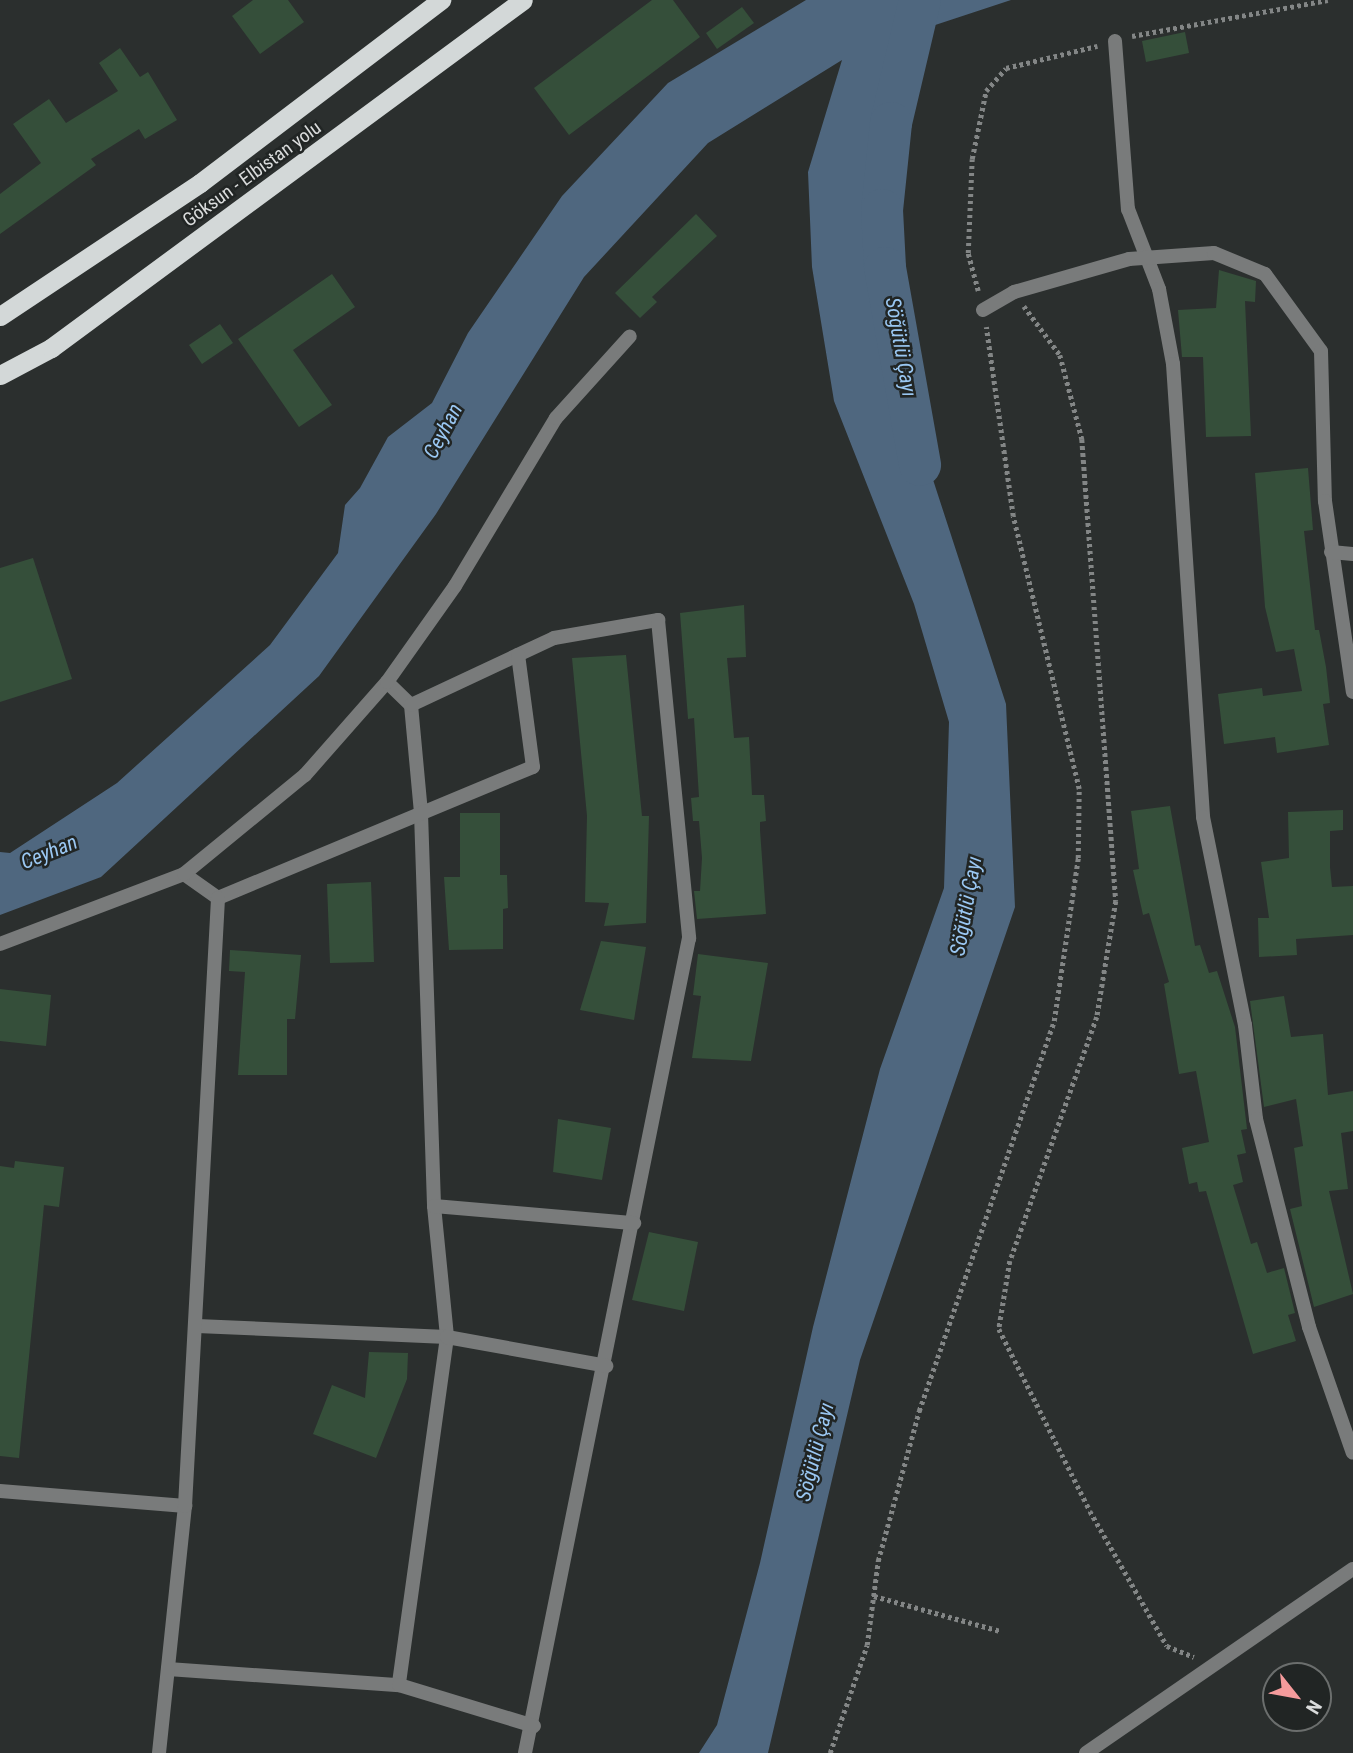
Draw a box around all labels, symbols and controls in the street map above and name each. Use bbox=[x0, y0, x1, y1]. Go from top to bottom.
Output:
street label: Göksun - Elbistan yolu bbox=[178, 116, 326, 232]
water label: Söğütlü Çayı bbox=[880, 295, 922, 399]
water label: Ceyhan bbox=[418, 399, 468, 463]
water label: Ceyhan bbox=[17, 829, 81, 875]
water label: Söğütlü Çayı bbox=[945, 854, 987, 958]
water label: Söğütlü Çayı bbox=[791, 1400, 839, 1504]
north arrow bbox=[1262, 1662, 1332, 1732]
text: N bbox=[1301, 1696, 1327, 1718]

